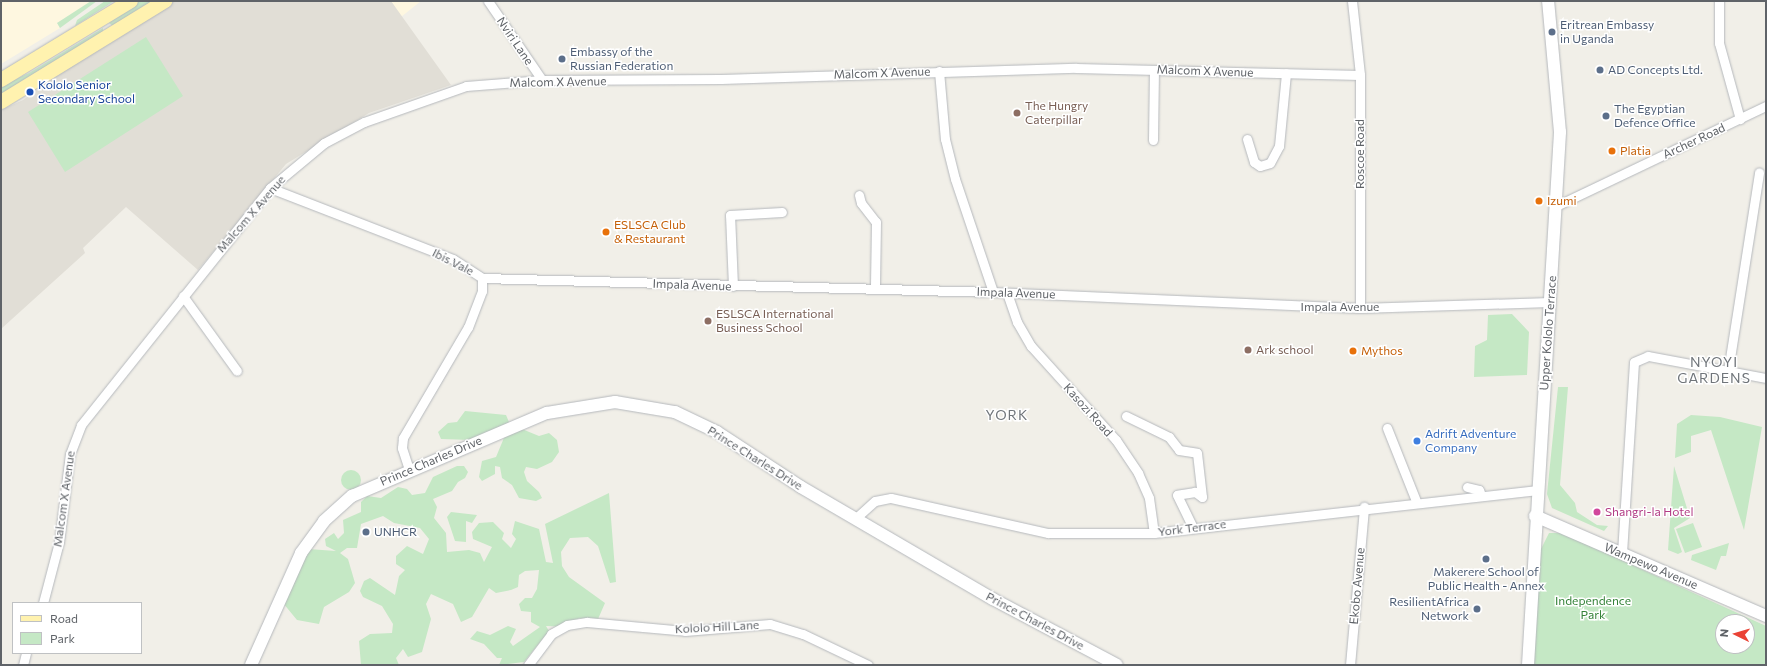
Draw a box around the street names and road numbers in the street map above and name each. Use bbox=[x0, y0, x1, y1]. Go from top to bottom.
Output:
street label: Nviri Lane bbox=[494, 14, 536, 68]
street label: Malcom X Avenue bbox=[1156, 62, 1254, 80]
street label: Malcom X Avenue bbox=[833, 64, 931, 82]
street label: Malcom X Avenue bbox=[509, 74, 607, 90]
street label: Roscoe Road bbox=[1353, 119, 1367, 189]
street label: Archer Road bbox=[1661, 120, 1727, 162]
street label: Malcom X Avenue bbox=[214, 173, 288, 255]
street label: Ibis Vale bbox=[430, 245, 476, 279]
street label: Upper Kololo Terrace bbox=[1537, 275, 1559, 391]
street label: Impala Avenue bbox=[652, 276, 732, 294]
street label: Impala Avenue bbox=[976, 284, 1056, 302]
street label: Impala Avenue bbox=[1301, 300, 1379, 314]
street label: Kasozi Road bbox=[1060, 381, 1116, 439]
street label: Prince Charles Drive bbox=[705, 423, 805, 493]
street label: Prince Charles Drive bbox=[378, 433, 484, 489]
street label: Malcom X Avenue bbox=[50, 450, 78, 548]
street label: York Terrace bbox=[1157, 517, 1227, 539]
street label: Wampewo Avenue bbox=[1602, 540, 1700, 592]
street label: Ekobo Avenue bbox=[1346, 547, 1368, 625]
street label: Prince Charles Drive bbox=[983, 589, 1087, 653]
street label: Kololo Hill Lane bbox=[675, 618, 759, 636]

